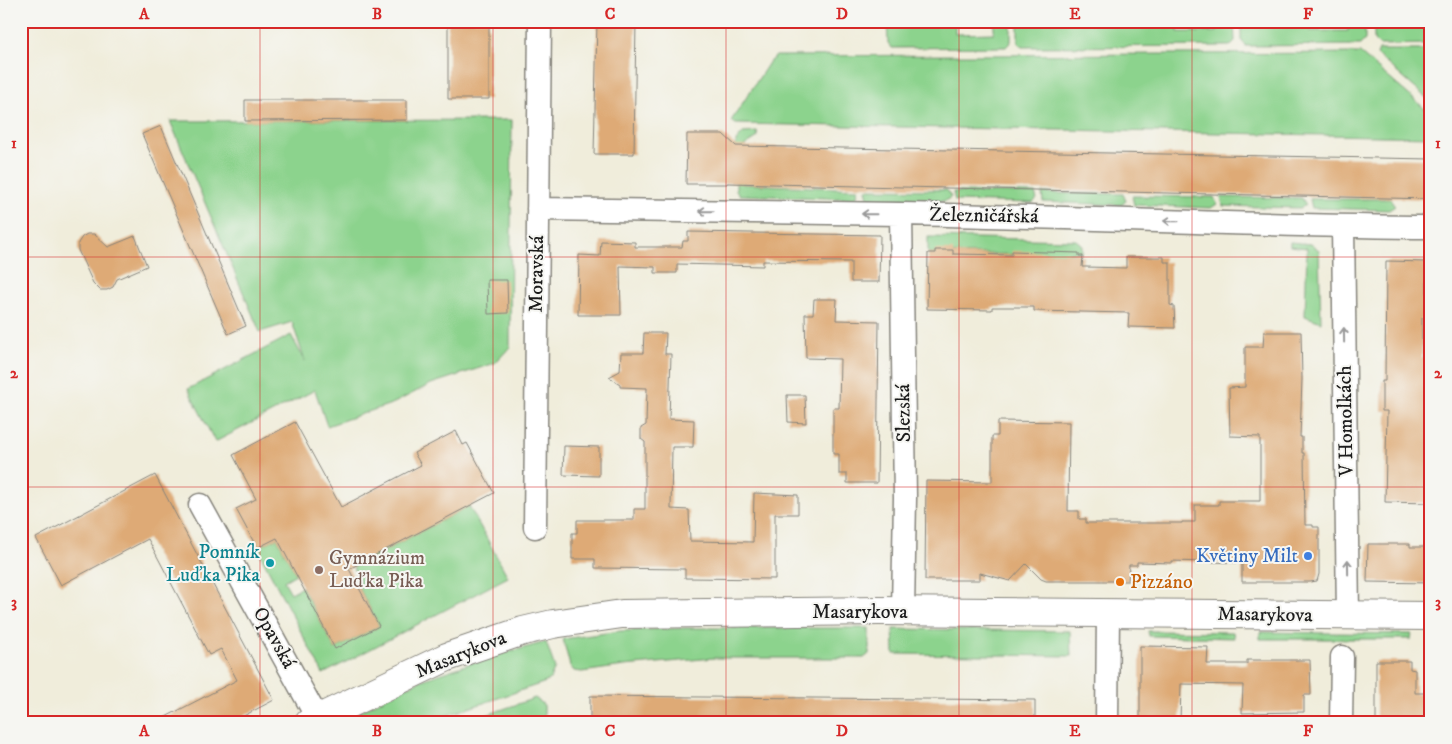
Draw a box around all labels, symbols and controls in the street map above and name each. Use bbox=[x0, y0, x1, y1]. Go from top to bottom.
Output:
text: A bbox=[138, 4, 150, 24]
text: B bbox=[372, 4, 382, 24]
text: C bbox=[605, 4, 615, 24]
text: D bbox=[836, 4, 848, 24]
text: E bbox=[1069, 4, 1081, 24]
text: F bbox=[1303, 4, 1313, 24]
text: 1 bbox=[11, 133, 17, 153]
text: 1 bbox=[1435, 133, 1441, 153]
street label: Železničářská bbox=[929, 202, 1039, 229]
one-way arrow bbox=[698, 206, 714, 216]
one-way arrow bbox=[861, 209, 877, 219]
one-way arrow bbox=[1163, 216, 1180, 226]
street label: Moravská bbox=[524, 235, 550, 313]
one-way arrow bbox=[1339, 327, 1349, 343]
text: 2 bbox=[10, 363, 19, 383]
text: 2 bbox=[1434, 363, 1443, 383]
street label: V Homolkách bbox=[1333, 365, 1359, 478]
street label: Slezská bbox=[891, 383, 917, 442]
place label: Pomník Luďka Pika bbox=[166, 540, 260, 588]
place label: Květiny Milt bbox=[1196, 544, 1298, 569]
place label: Gymnázium Luďka Pika bbox=[329, 546, 425, 594]
marker: Květiny Milt bbox=[1302, 550, 1314, 562]
marker: Pomník Luďka Pika bbox=[264, 557, 276, 569]
one-way arrow bbox=[1343, 559, 1353, 576]
marker: Gymnázium Luďka Pika bbox=[313, 564, 325, 576]
place label: Pizzáno bbox=[1130, 570, 1193, 595]
marker: Pizzáno bbox=[1114, 576, 1126, 588]
text: 3 bbox=[11, 592, 17, 612]
text: 3 bbox=[1435, 592, 1441, 612]
street label: Masarykova bbox=[812, 600, 908, 625]
street label: Masarykova bbox=[1217, 602, 1313, 628]
street label: Opavská bbox=[247, 603, 301, 674]
street label: Masarykova bbox=[412, 625, 510, 684]
text: A bbox=[138, 721, 150, 741]
text: B bbox=[372, 721, 382, 741]
text: C bbox=[605, 721, 615, 741]
text: D bbox=[836, 721, 848, 741]
text: E bbox=[1069, 721, 1081, 741]
text: F bbox=[1303, 721, 1313, 741]

